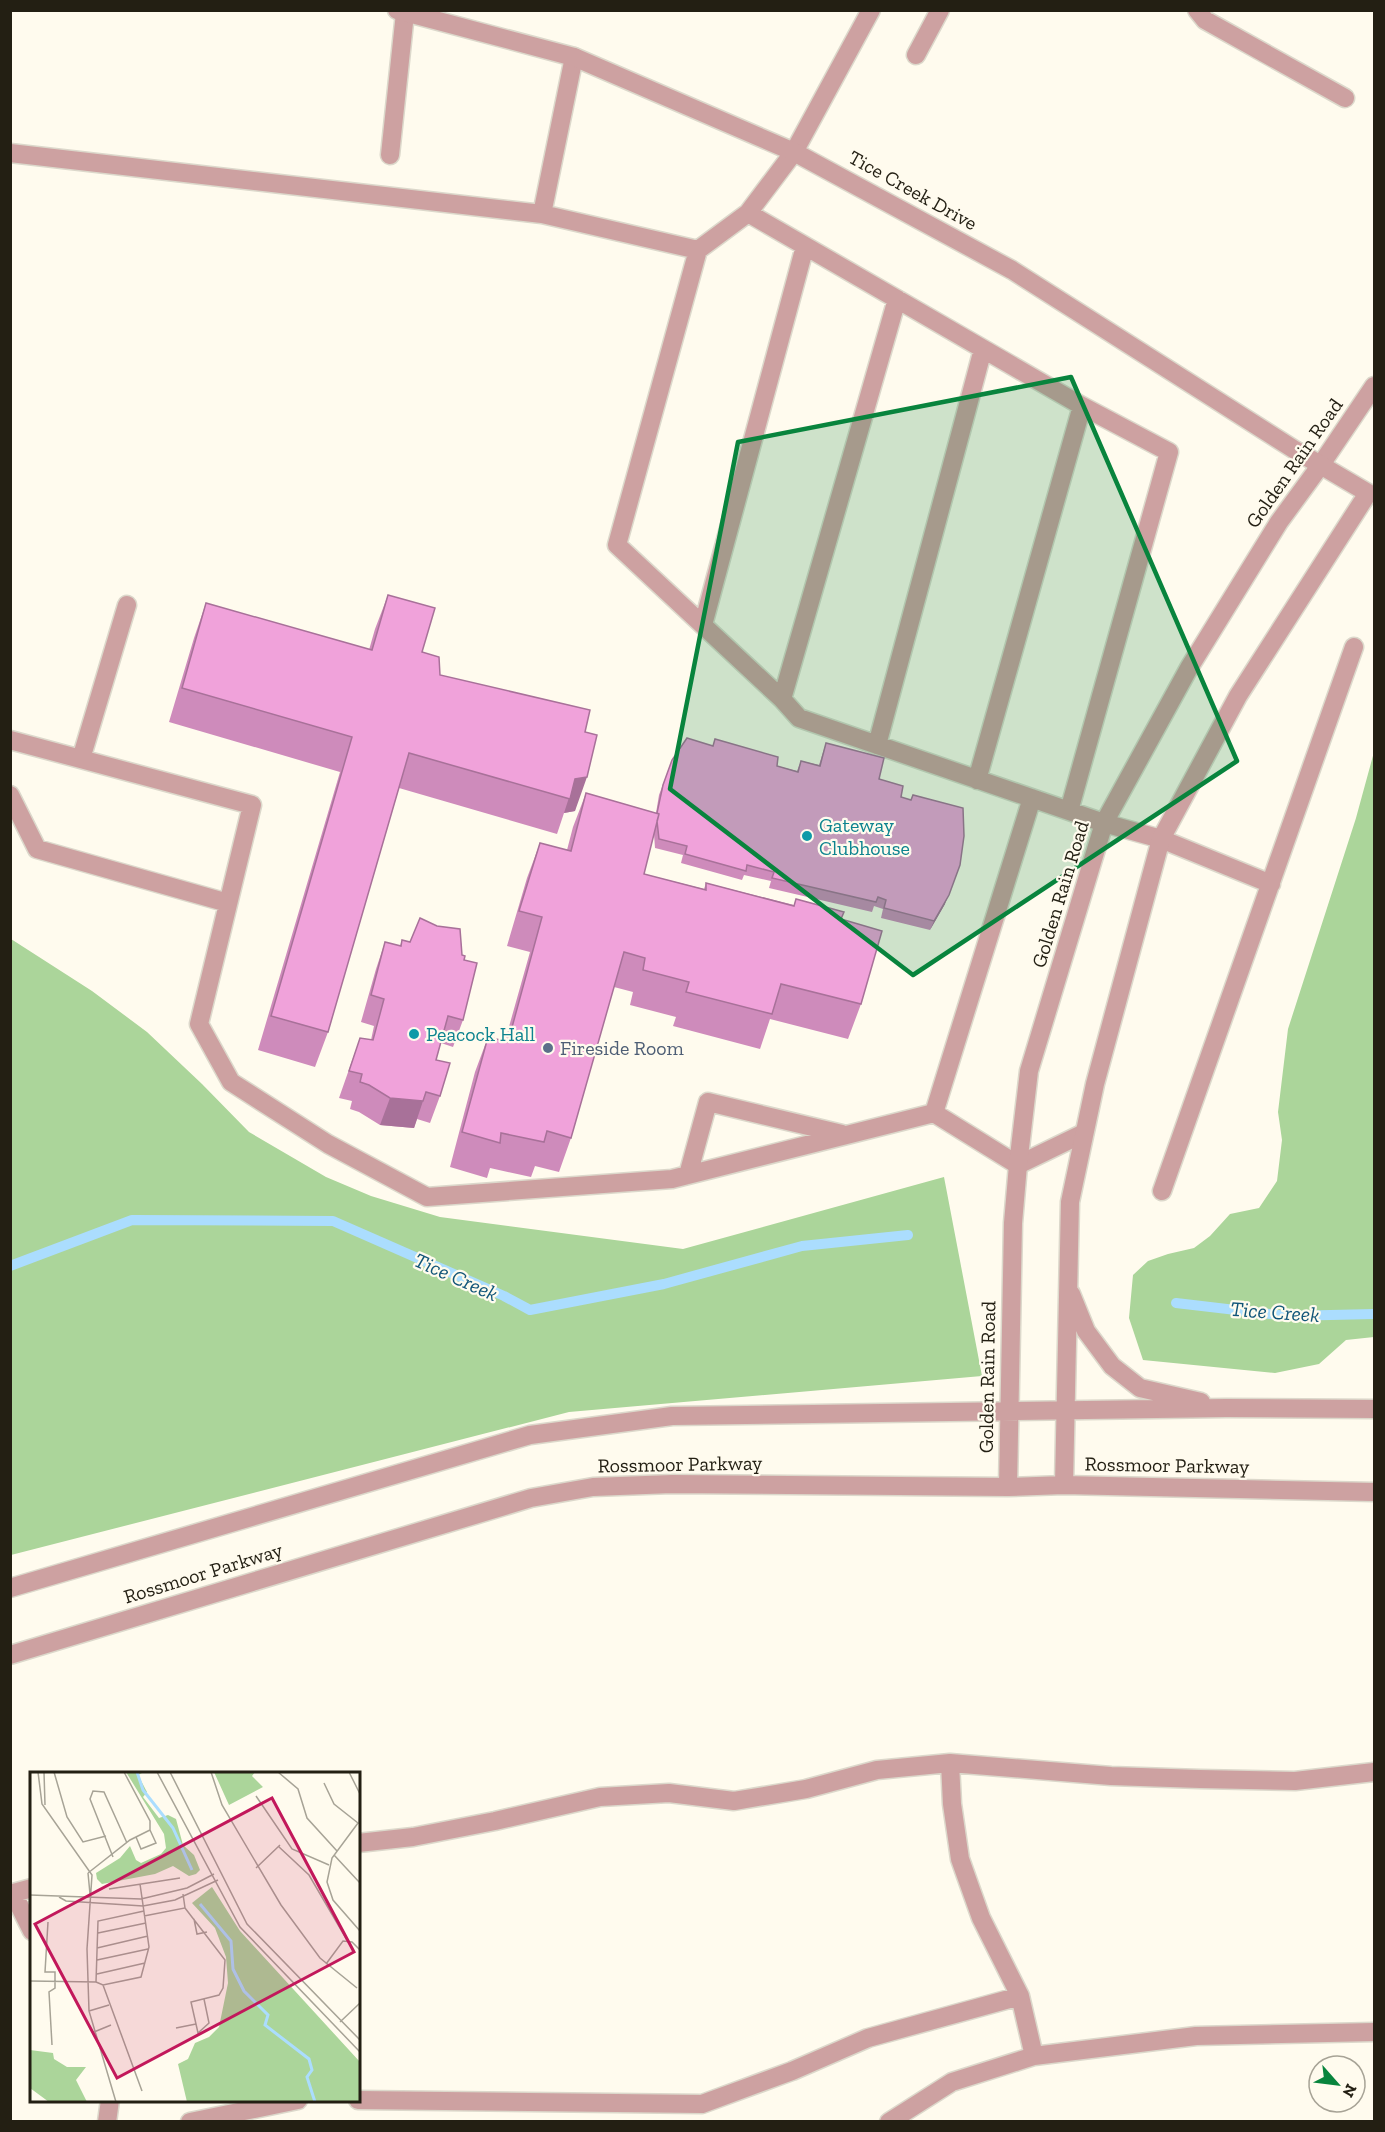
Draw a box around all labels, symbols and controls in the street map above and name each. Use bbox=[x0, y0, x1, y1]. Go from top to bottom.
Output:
street label: Tice Creek Drive bbox=[845, 145, 981, 235]
street label: Golden Rain Road bbox=[1240, 394, 1348, 532]
place label: Gateway Clubhouse bbox=[819, 813, 910, 860]
street label: Golden Rain Road bbox=[1026, 818, 1094, 970]
marker: Gateway Clubhouse bbox=[800, 829, 814, 843]
place label: Peacock Hall bbox=[426, 1022, 535, 1046]
marker: Peacock Hall bbox=[407, 1027, 421, 1041]
place label: Fireside Room bbox=[560, 1036, 684, 1060]
marker: Fireside Room bbox=[541, 1041, 555, 1055]
water label: Tice Creek bbox=[410, 1247, 502, 1306]
water label: Tice Creek bbox=[1230, 1296, 1320, 1327]
street label: Golden Rain Road bbox=[974, 1301, 1000, 1453]
street label: Rossmoor Parkway bbox=[597, 1451, 763, 1477]
street label: Rossmoor Parkway bbox=[1084, 1452, 1250, 1478]
street label: Rossmoor Parkway bbox=[121, 1537, 286, 1609]
inset map bbox=[30, 1772, 360, 2102]
north arrow bbox=[1307, 2054, 1367, 2114]
text: N bbox=[1339, 2081, 1361, 2101]

